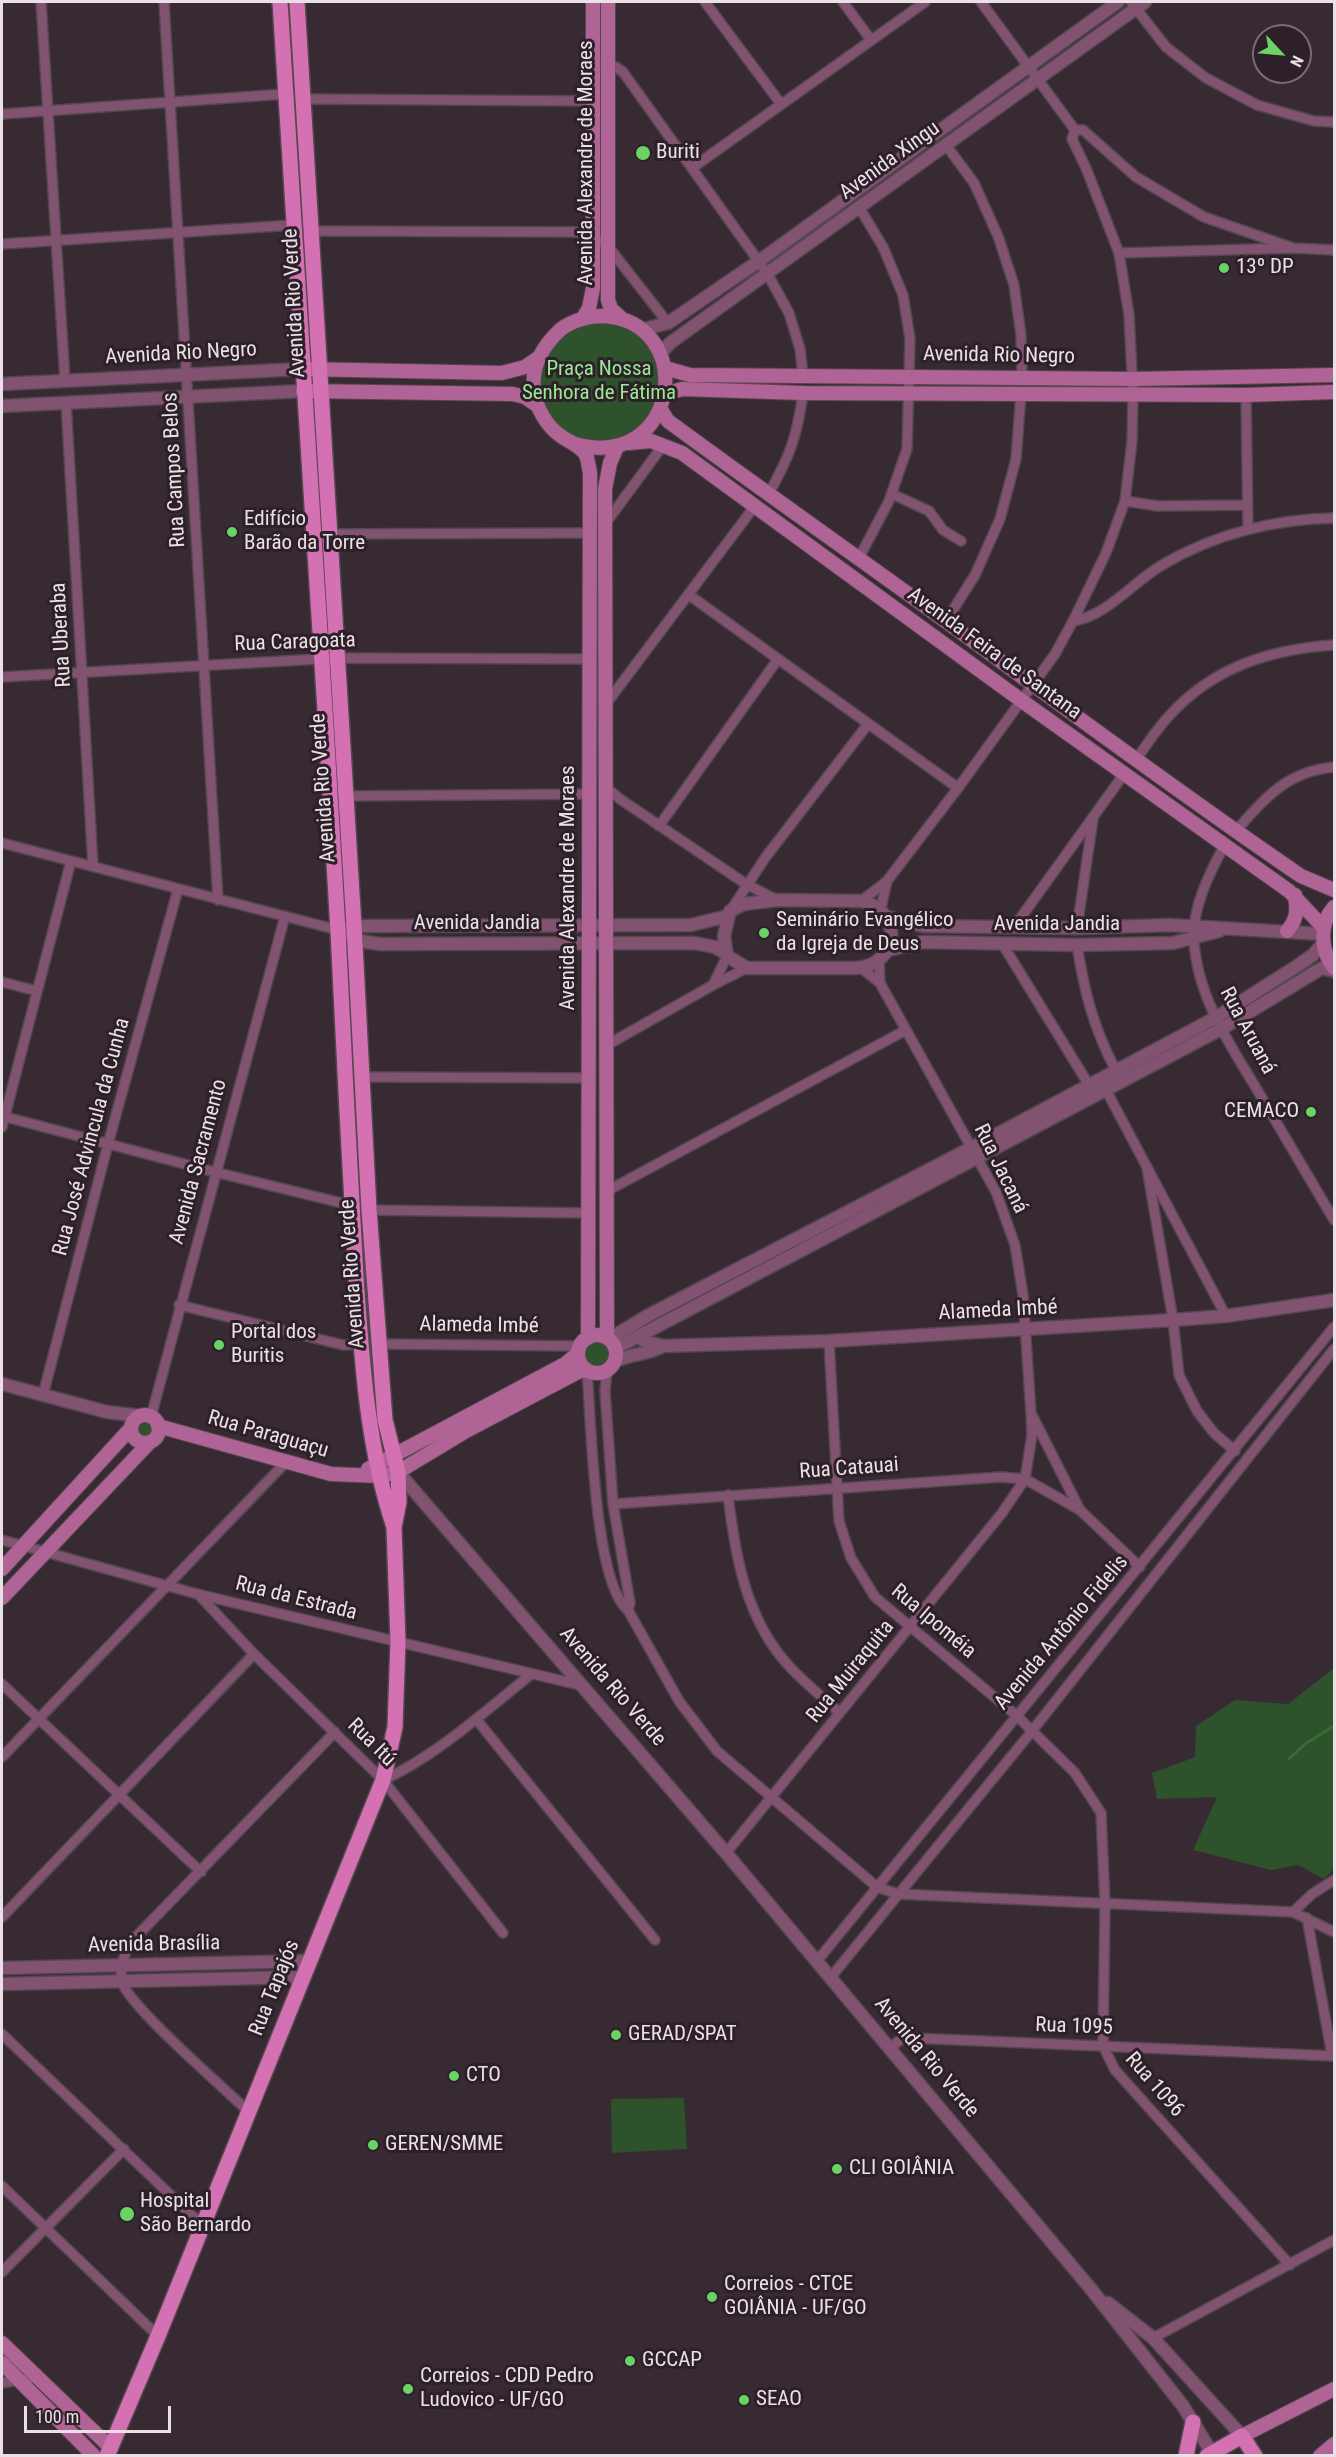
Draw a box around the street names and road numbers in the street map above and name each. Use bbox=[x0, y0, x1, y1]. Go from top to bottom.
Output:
street label: Avenida Alexandre de Moraes bbox=[574, 40, 600, 286]
street label: Avenida Xingu bbox=[835, 116, 945, 206]
street label: Avenida Rio Verde bbox=[279, 228, 311, 378]
street label: Avenida Rio Negro bbox=[105, 337, 257, 371]
street label: Avenida Rio Negro bbox=[923, 342, 1075, 370]
street label: Rua Campos Belos bbox=[158, 392, 192, 548]
street label: Rua Uberaba bbox=[47, 582, 77, 688]
street label: Avenida Feira de Santana bbox=[902, 582, 1086, 726]
street label: Rua Caragoata bbox=[234, 628, 356, 658]
street label: Avenida Rio Verde bbox=[306, 713, 342, 863]
street label: Avenida Alexandre de Moraes bbox=[556, 765, 582, 1011]
street label: Avenida Jandia bbox=[414, 911, 540, 937]
street label: Avenida Jandia bbox=[994, 912, 1120, 938]
street label: Rua Aruaná bbox=[1214, 983, 1280, 1079]
street label: Rua José Advincula da Cunha bbox=[48, 1015, 136, 1259]
street label: Avenida Sacramento bbox=[165, 1077, 233, 1247]
street label: Rua Jacaná bbox=[968, 1120, 1032, 1218]
street label: Avenida Rio Verde bbox=[335, 1199, 371, 1349]
street label: Alameda Imbé bbox=[938, 1295, 1058, 1327]
street label: Alameda Imbé bbox=[419, 1312, 539, 1340]
street label: Rua Paraguaçu bbox=[205, 1406, 331, 1464]
street label: Rua Catauai bbox=[799, 1453, 899, 1485]
street label: Avenida Antônio Fidelis bbox=[990, 1551, 1134, 1715]
street label: Rua da Estrada bbox=[233, 1572, 359, 1626]
street label: Rua Ipoméia bbox=[886, 1579, 980, 1665]
street label: Rua Muiraquita bbox=[802, 1616, 900, 1728]
street label: Avenida Rio Verde bbox=[553, 1622, 671, 1752]
street label: Rua Itú bbox=[342, 1714, 400, 1772]
street label: Avenida Brasília bbox=[88, 1931, 220, 1959]
street label: Rua Tapajós bbox=[244, 1936, 306, 2040]
street label: Avenida Rio Verde bbox=[868, 1993, 984, 2123]
street label: Rua 1095 bbox=[1035, 2013, 1113, 2041]
street label: Rua 1096 bbox=[1119, 2047, 1189, 2123]

